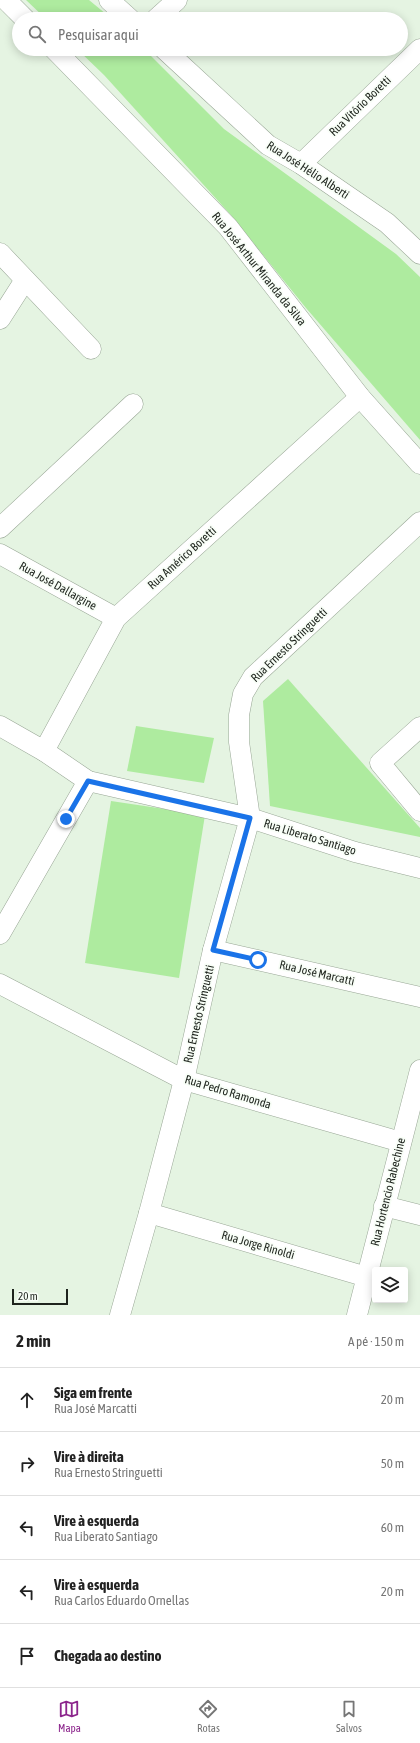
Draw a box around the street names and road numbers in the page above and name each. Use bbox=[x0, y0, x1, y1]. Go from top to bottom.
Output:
street label: Rua Vitório Boretti bbox=[326, 73, 394, 139]
street label: Rua José Hélio Alberti bbox=[264, 138, 352, 202]
street label: Rua José Arthur Miranda da Silva bbox=[209, 209, 309, 329]
street label: Rua Américo Boretti bbox=[145, 524, 219, 592]
street label: Rua José Dallargine bbox=[17, 559, 99, 613]
street label: Rua Ernesto Stringuetti bbox=[248, 605, 330, 685]
street label: Rua Liberato Santiago bbox=[262, 816, 358, 858]
street label: Rua José Marcatti bbox=[278, 958, 356, 988]
street label: Rua Ernesto Stringuetti bbox=[181, 963, 217, 1065]
street label: Rua Pedro Ramonda bbox=[183, 1072, 273, 1112]
street label: Rua Hortencio Rabechine bbox=[368, 1136, 408, 1248]
street label: Rua Jorge Rinoldi bbox=[220, 1228, 296, 1262]

